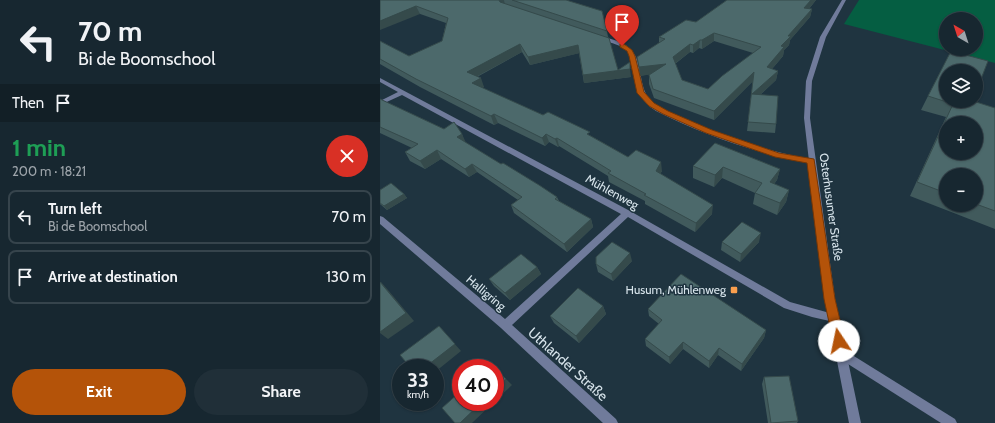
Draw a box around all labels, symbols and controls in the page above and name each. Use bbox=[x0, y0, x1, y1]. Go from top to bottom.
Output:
pin bbox=[605, 5, 639, 46]
icon: arrive bbox=[611, 11, 633, 33]
north arrow bbox=[939, 12, 983, 56]
map controls bbox=[939, 12, 983, 212]
text: 70 m bbox=[78, 14, 142, 48]
icon: left bbox=[12, 16, 64, 68]
text: Bi de Boomschool bbox=[78, 48, 216, 70]
button: layers bbox=[939, 64, 983, 108]
icon: arrive bbox=[52, 92, 74, 114]
text: Then bbox=[12, 94, 44, 112]
button: + bbox=[939, 116, 983, 160]
text: 1 min bbox=[12, 133, 66, 162]
button: close bbox=[326, 135, 368, 177]
street label: Osterhusumer Straße bbox=[817, 152, 846, 262]
text: 200 m · 18:21 bbox=[12, 163, 86, 179]
button: − bbox=[939, 168, 983, 212]
street label: Mühlenweg bbox=[583, 171, 642, 213]
text: Turn left bbox=[48, 200, 102, 218]
icon: left bbox=[14, 206, 36, 228]
text: 70 m bbox=[332, 208, 366, 226]
text: Bi de Boomschool bbox=[48, 218, 147, 234]
icon: arrive bbox=[14, 266, 36, 288]
text: Arrive at destination bbox=[48, 268, 178, 286]
text: 130 m bbox=[326, 268, 366, 286]
street label: Halligring bbox=[463, 272, 510, 314]
place label: Husum, Mühlenweg bbox=[626, 282, 727, 297]
marker: Husum, Mühlenweg bbox=[729, 285, 739, 295]
position arrow bbox=[818, 320, 860, 362]
street label: Uthlander Straße bbox=[524, 323, 612, 405]
speed limit sign: 40 bbox=[452, 359, 504, 411]
text: 33 bbox=[407, 368, 429, 392]
button: Exit bbox=[12, 369, 186, 415]
button: Share bbox=[194, 369, 368, 415]
text: km/h bbox=[407, 388, 429, 401]

